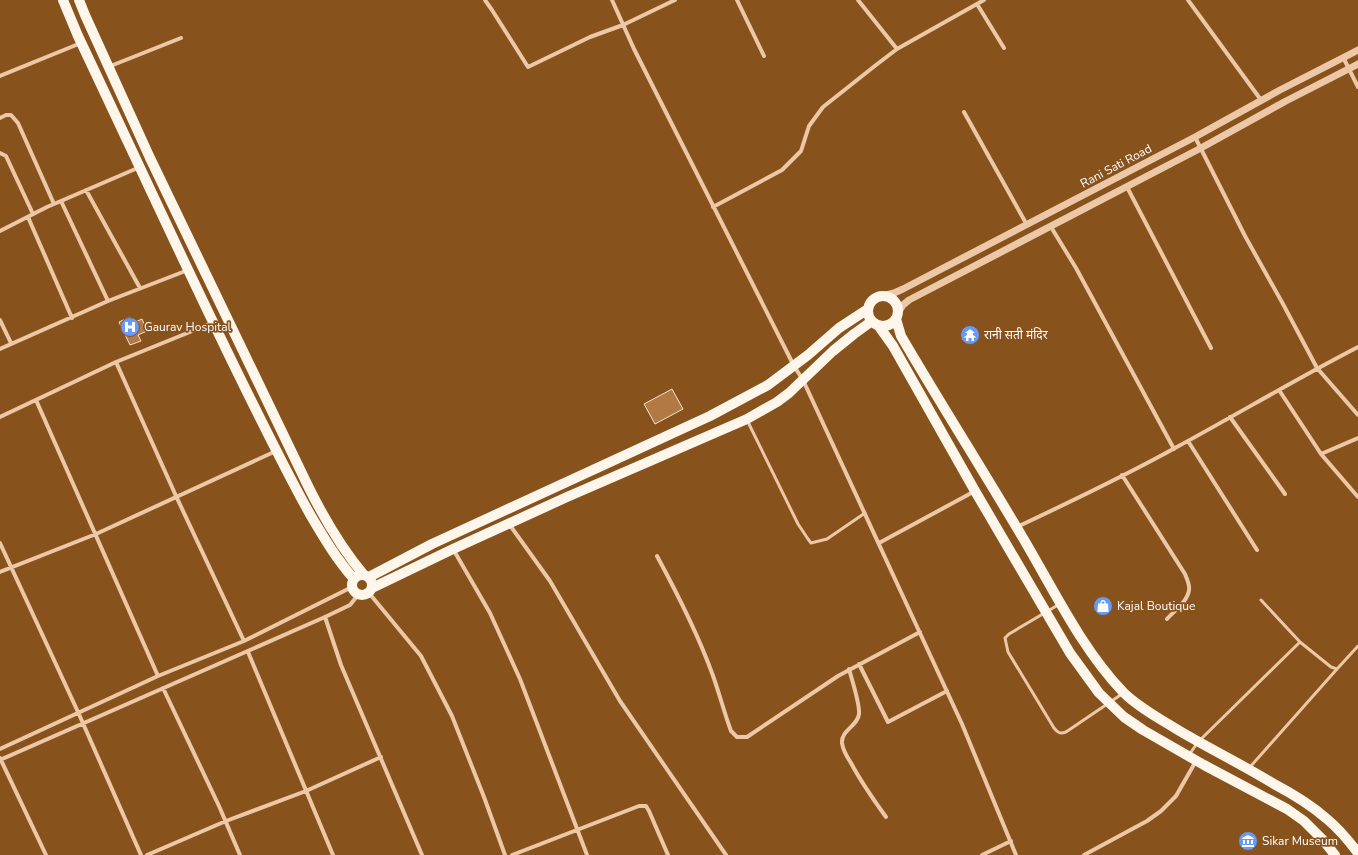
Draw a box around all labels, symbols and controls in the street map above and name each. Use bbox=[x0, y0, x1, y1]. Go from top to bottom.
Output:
street label: Rani Sati Road bbox=[1077, 140, 1155, 192]
hospital icon: Gaurav Hospital bbox=[119, 316, 141, 338]
place label: Gaurav Hospital bbox=[144, 319, 232, 335]
temple icon: रानी सती मंदिर bbox=[959, 324, 981, 346]
place label: रानी सती मंदिर bbox=[984, 327, 1049, 343]
shop icon: Kajal Boutique bbox=[1092, 595, 1114, 617]
place label: Kajal Boutique bbox=[1117, 598, 1195, 614]
museum icon: Sikar Museum bbox=[1237, 830, 1259, 852]
place label: Sikar Museum bbox=[1262, 833, 1338, 849]

